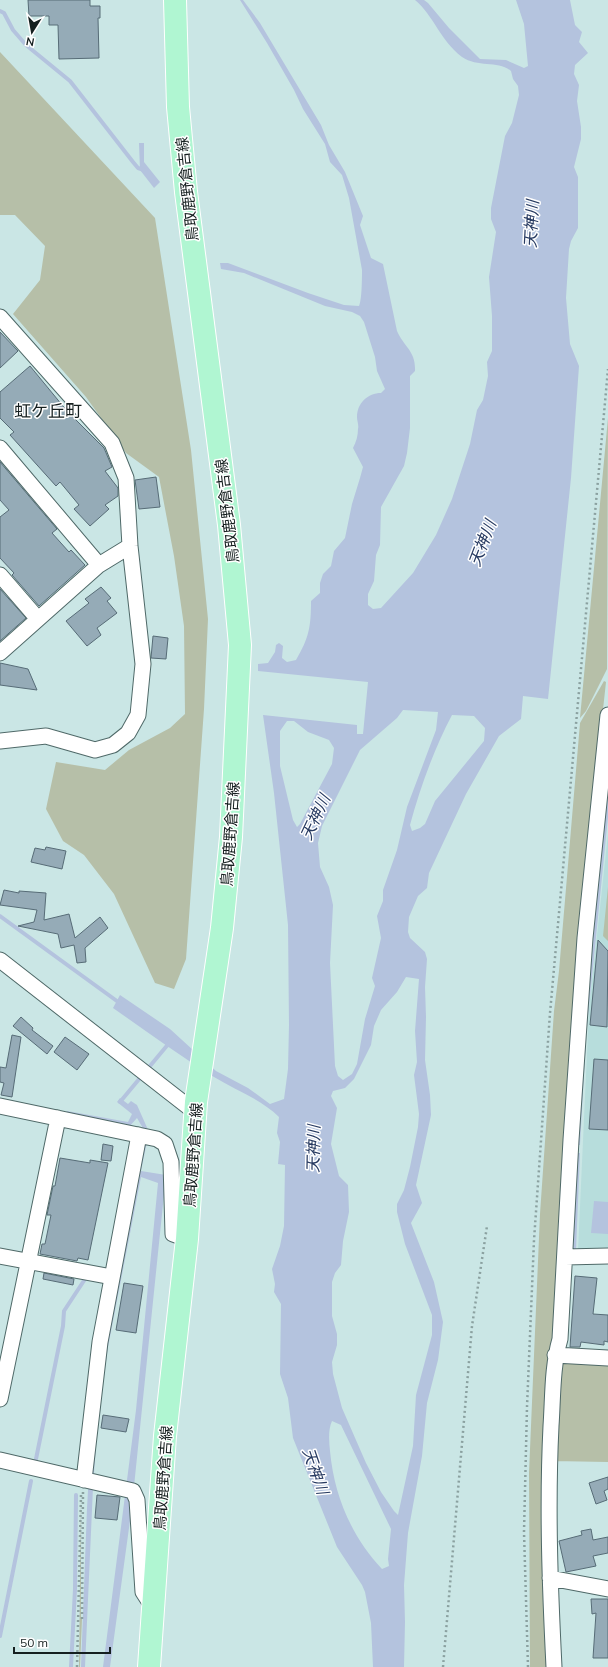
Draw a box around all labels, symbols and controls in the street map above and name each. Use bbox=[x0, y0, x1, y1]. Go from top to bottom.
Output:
north arrow bbox=[12, 12, 52, 52]
text: N bbox=[25, 34, 36, 49]
street label: 鳥取鹿野倉吉線 bbox=[172, 136, 202, 242]
water label: 天神川 bbox=[520, 198, 542, 248]
district label: 虹ケ丘町 bbox=[14, 400, 82, 421]
street label: 鳥取鹿野倉吉線 bbox=[211, 458, 243, 564]
water label: 天神川 bbox=[464, 515, 501, 569]
street label: 鳥取鹿野倉吉線 bbox=[217, 781, 243, 887]
water label: 天神川 bbox=[296, 789, 335, 843]
street label: 鳥取鹿野倉吉線 bbox=[180, 1102, 206, 1208]
water label: 天神川 bbox=[303, 1123, 323, 1173]
street label: 鳥取鹿野倉吉線 bbox=[150, 1425, 176, 1531]
water label: 天神川 bbox=[299, 1445, 334, 1499]
scale bar bbox=[14, 1629, 110, 1655]
text: 50 m bbox=[20, 1635, 48, 1650]

